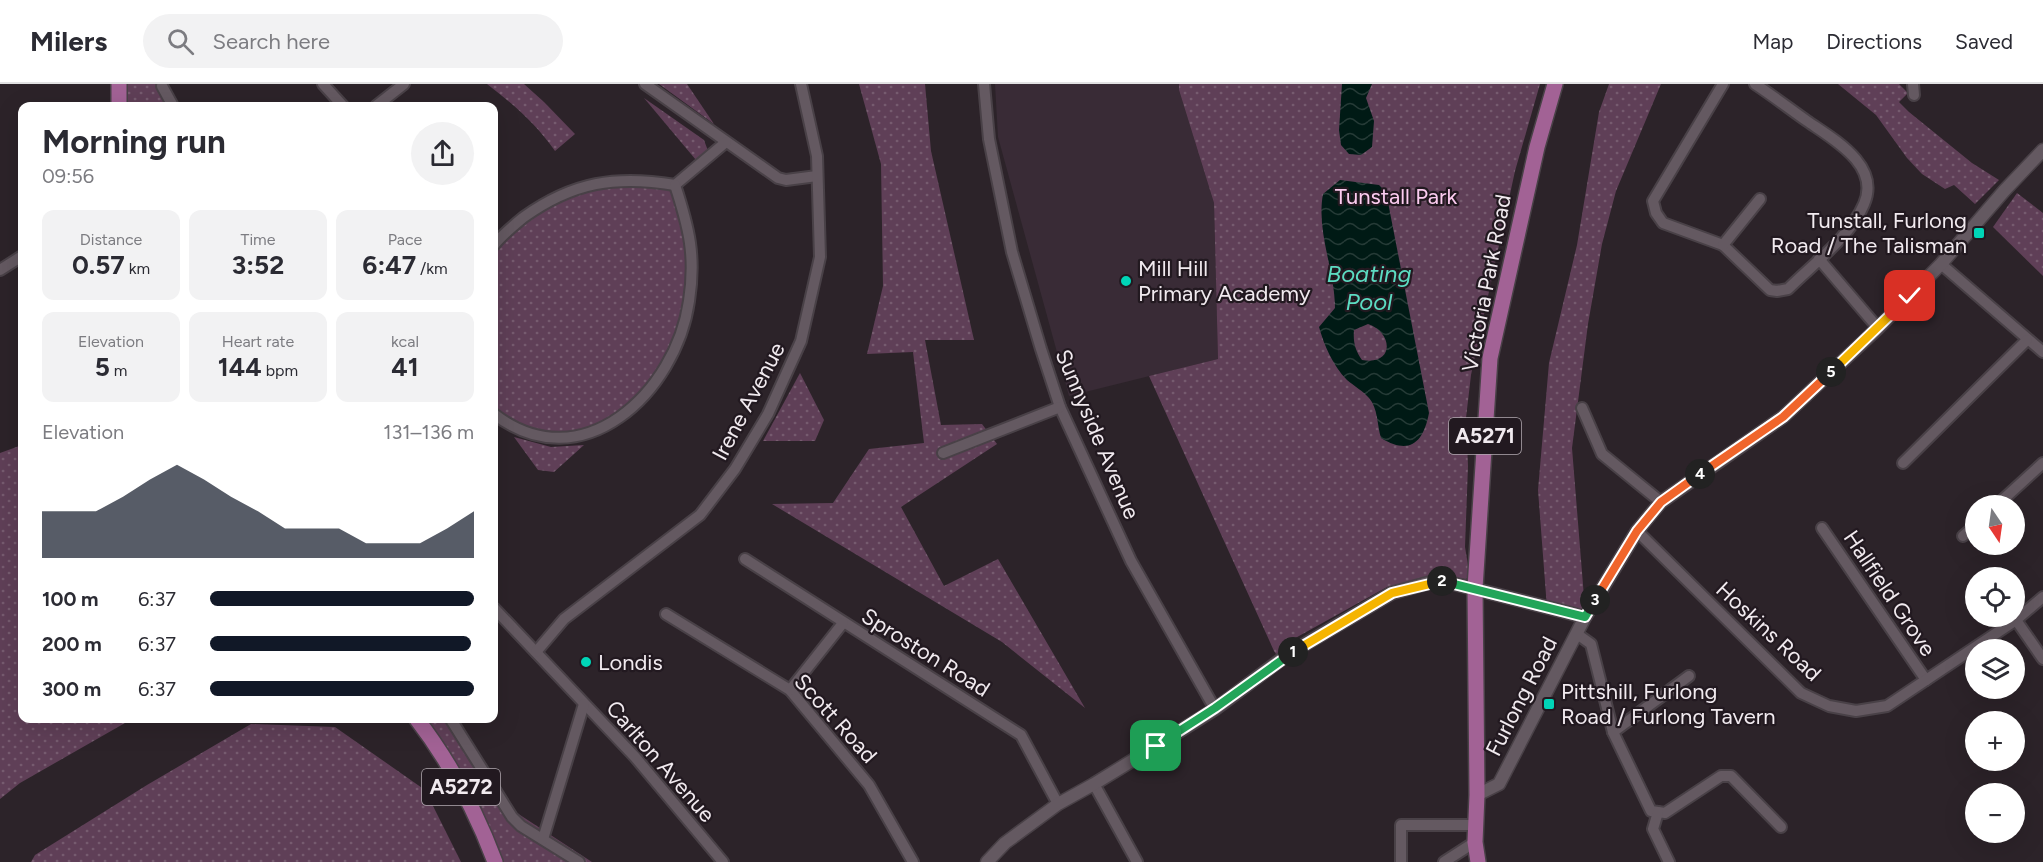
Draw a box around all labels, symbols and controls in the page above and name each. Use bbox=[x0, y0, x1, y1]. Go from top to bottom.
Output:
search box bbox=[143, 14, 563, 68]
text: Milers bbox=[30, 24, 107, 58]
icon: search bbox=[164, 25, 197, 58]
text: Search here bbox=[212, 28, 330, 55]
text: Map bbox=[1752, 29, 1793, 54]
text: Directions bbox=[1826, 29, 1922, 54]
text: Saved bbox=[1955, 29, 2013, 54]
text: Morning run bbox=[42, 122, 226, 161]
button: share bbox=[411, 122, 474, 185]
text: 09:56 bbox=[42, 164, 94, 188]
park label: Tunstall Park bbox=[1335, 183, 1458, 210]
street label: Victoria Park Road bbox=[1456, 192, 1517, 374]
place label: Tunstall, Furlong Road / The Talisman bbox=[1771, 207, 1967, 259]
marker: Tunstall, Furlong Road / The Talisman bbox=[1972, 226, 1986, 240]
text: Distance bbox=[80, 230, 142, 249]
text: Time bbox=[241, 230, 275, 249]
text: Pace bbox=[388, 230, 422, 249]
text: 0.57 bbox=[72, 249, 125, 281]
text: 3:52 bbox=[232, 249, 284, 281]
text: 6:47 bbox=[362, 249, 416, 281]
place label: Mill Hill Primary Academy bbox=[1138, 255, 1311, 307]
text: km bbox=[125, 259, 150, 278]
text: /km bbox=[416, 259, 448, 278]
water label: Boating Pool bbox=[1326, 259, 1412, 316]
pin bbox=[1884, 270, 1935, 321]
marker: Mill Hill Primary Academy bbox=[1119, 274, 1133, 288]
icon: check bbox=[1893, 279, 1926, 312]
text: Elevation bbox=[78, 332, 144, 351]
text: Heart rate bbox=[222, 332, 294, 351]
text: kcal bbox=[391, 332, 419, 351]
street label: Irene Avenue bbox=[706, 338, 791, 465]
street label: Sunnyside Avenue bbox=[1050, 345, 1145, 523]
text: 5 bbox=[95, 351, 110, 383]
text: 144 bbox=[218, 351, 262, 383]
text: 41 bbox=[391, 351, 419, 383]
pin: 5 bbox=[1816, 357, 1846, 387]
text: m bbox=[110, 361, 127, 380]
text: bpm bbox=[262, 361, 298, 380]
text: 5 bbox=[1826, 362, 1836, 381]
road number: A5271 bbox=[1449, 418, 1521, 454]
text: Elevation bbox=[42, 420, 124, 444]
text: 131–136 m bbox=[383, 420, 474, 444]
pin: 4 bbox=[1685, 459, 1715, 489]
text: 4 bbox=[1695, 464, 1705, 483]
north arrow bbox=[1965, 495, 2025, 555]
map controls bbox=[1965, 495, 2025, 843]
street label: Hallfield Grove bbox=[1838, 525, 1941, 661]
pin: 2 bbox=[1427, 566, 1457, 596]
button: locate bbox=[1965, 567, 2025, 627]
text: 2 bbox=[1437, 571, 1447, 590]
street label: Hoskins Road bbox=[1710, 576, 1827, 687]
pin: 3 bbox=[1580, 585, 1610, 615]
text: 100 m bbox=[42, 587, 99, 611]
text: 6:37 bbox=[138, 587, 176, 611]
text: 3 bbox=[1591, 590, 1599, 609]
street label: Sproston Road bbox=[857, 602, 995, 703]
text: 200 m bbox=[42, 632, 102, 656]
text: 6:37 bbox=[138, 632, 176, 656]
street label: Furlong Road bbox=[1480, 632, 1563, 760]
pin: 1 bbox=[1278, 637, 1308, 667]
button: layers bbox=[1965, 639, 2025, 699]
text: 1 bbox=[1290, 642, 1296, 661]
place label: Londis bbox=[598, 649, 663, 676]
marker: Londis bbox=[579, 655, 593, 669]
street label: Scott Road bbox=[788, 668, 883, 769]
text: 300 m bbox=[42, 677, 101, 701]
text: 6:37 bbox=[138, 677, 176, 701]
place label: Pittshill, Furlong Road / Furlong Tavern bbox=[1561, 678, 1775, 730]
street label: Carlton Avenue bbox=[600, 695, 721, 828]
marker: Pittshill, Furlong Road / Furlong Tavern bbox=[1542, 697, 1556, 711]
button: + bbox=[1965, 711, 2025, 771]
pin bbox=[1130, 720, 1181, 771]
icon: arrive bbox=[1139, 729, 1172, 762]
road number: A5272 bbox=[422, 769, 500, 805]
button: − bbox=[1965, 783, 2025, 843]

